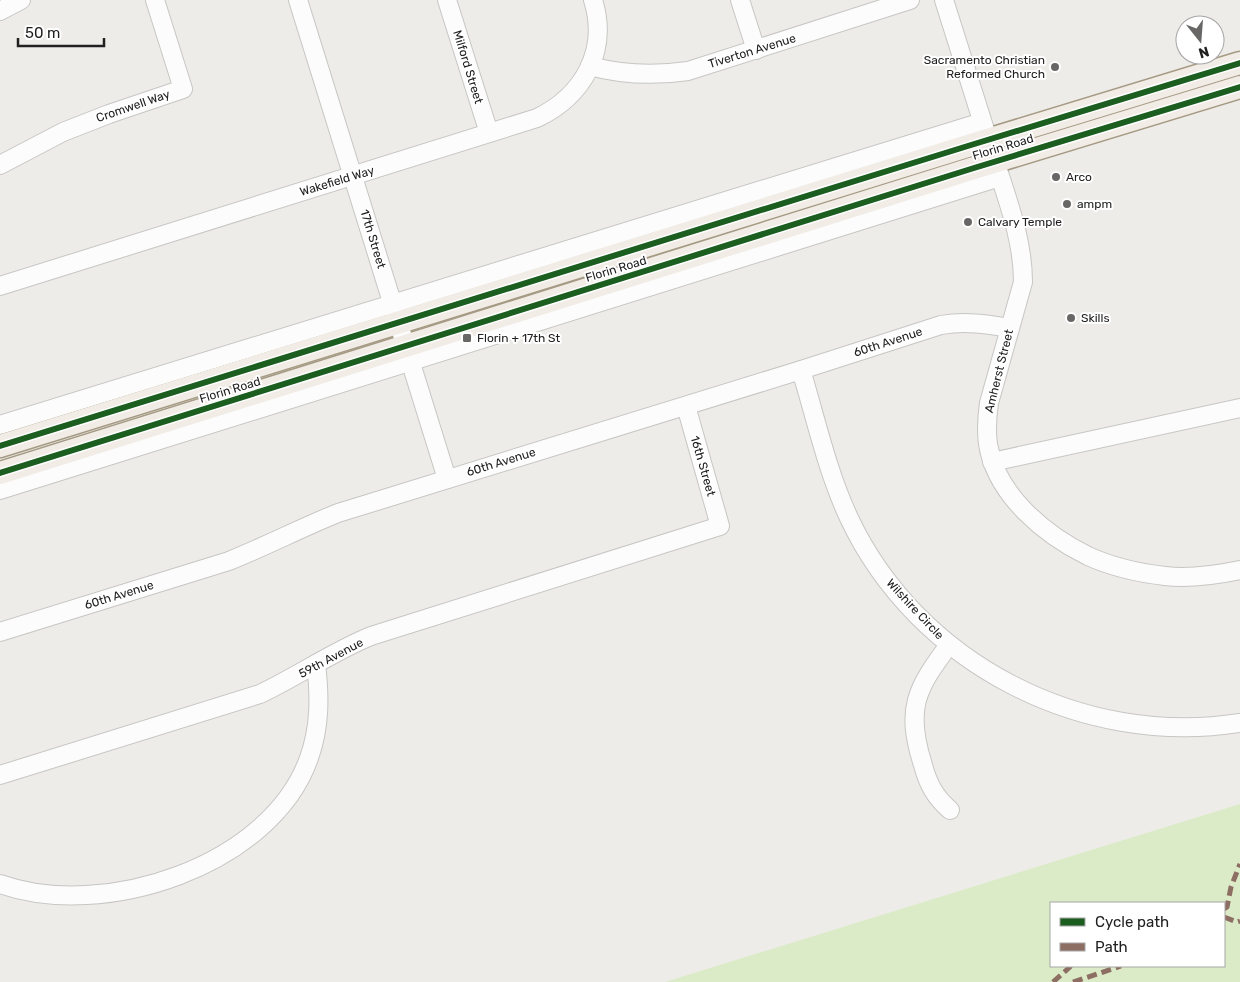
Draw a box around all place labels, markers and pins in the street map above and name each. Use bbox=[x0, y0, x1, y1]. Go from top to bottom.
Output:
place label: Sacramento Christian Reformed Church bbox=[924, 53, 1045, 81]
marker: Sacramento Christian Reformed Church bbox=[1049, 61, 1061, 73]
place label: Arco bbox=[1066, 170, 1092, 184]
marker: Arco bbox=[1050, 171, 1062, 183]
place label: ampm bbox=[1077, 197, 1112, 211]
marker: ampm bbox=[1061, 198, 1073, 210]
place label: Calvary Temple bbox=[978, 215, 1062, 229]
marker: Calvary Temple bbox=[962, 216, 974, 228]
place label: Skills bbox=[1081, 311, 1110, 325]
marker: Skills bbox=[1065, 312, 1077, 324]
place label: Florin + 17th St bbox=[477, 331, 561, 345]
marker: Florin + 17th St bbox=[461, 332, 473, 344]

